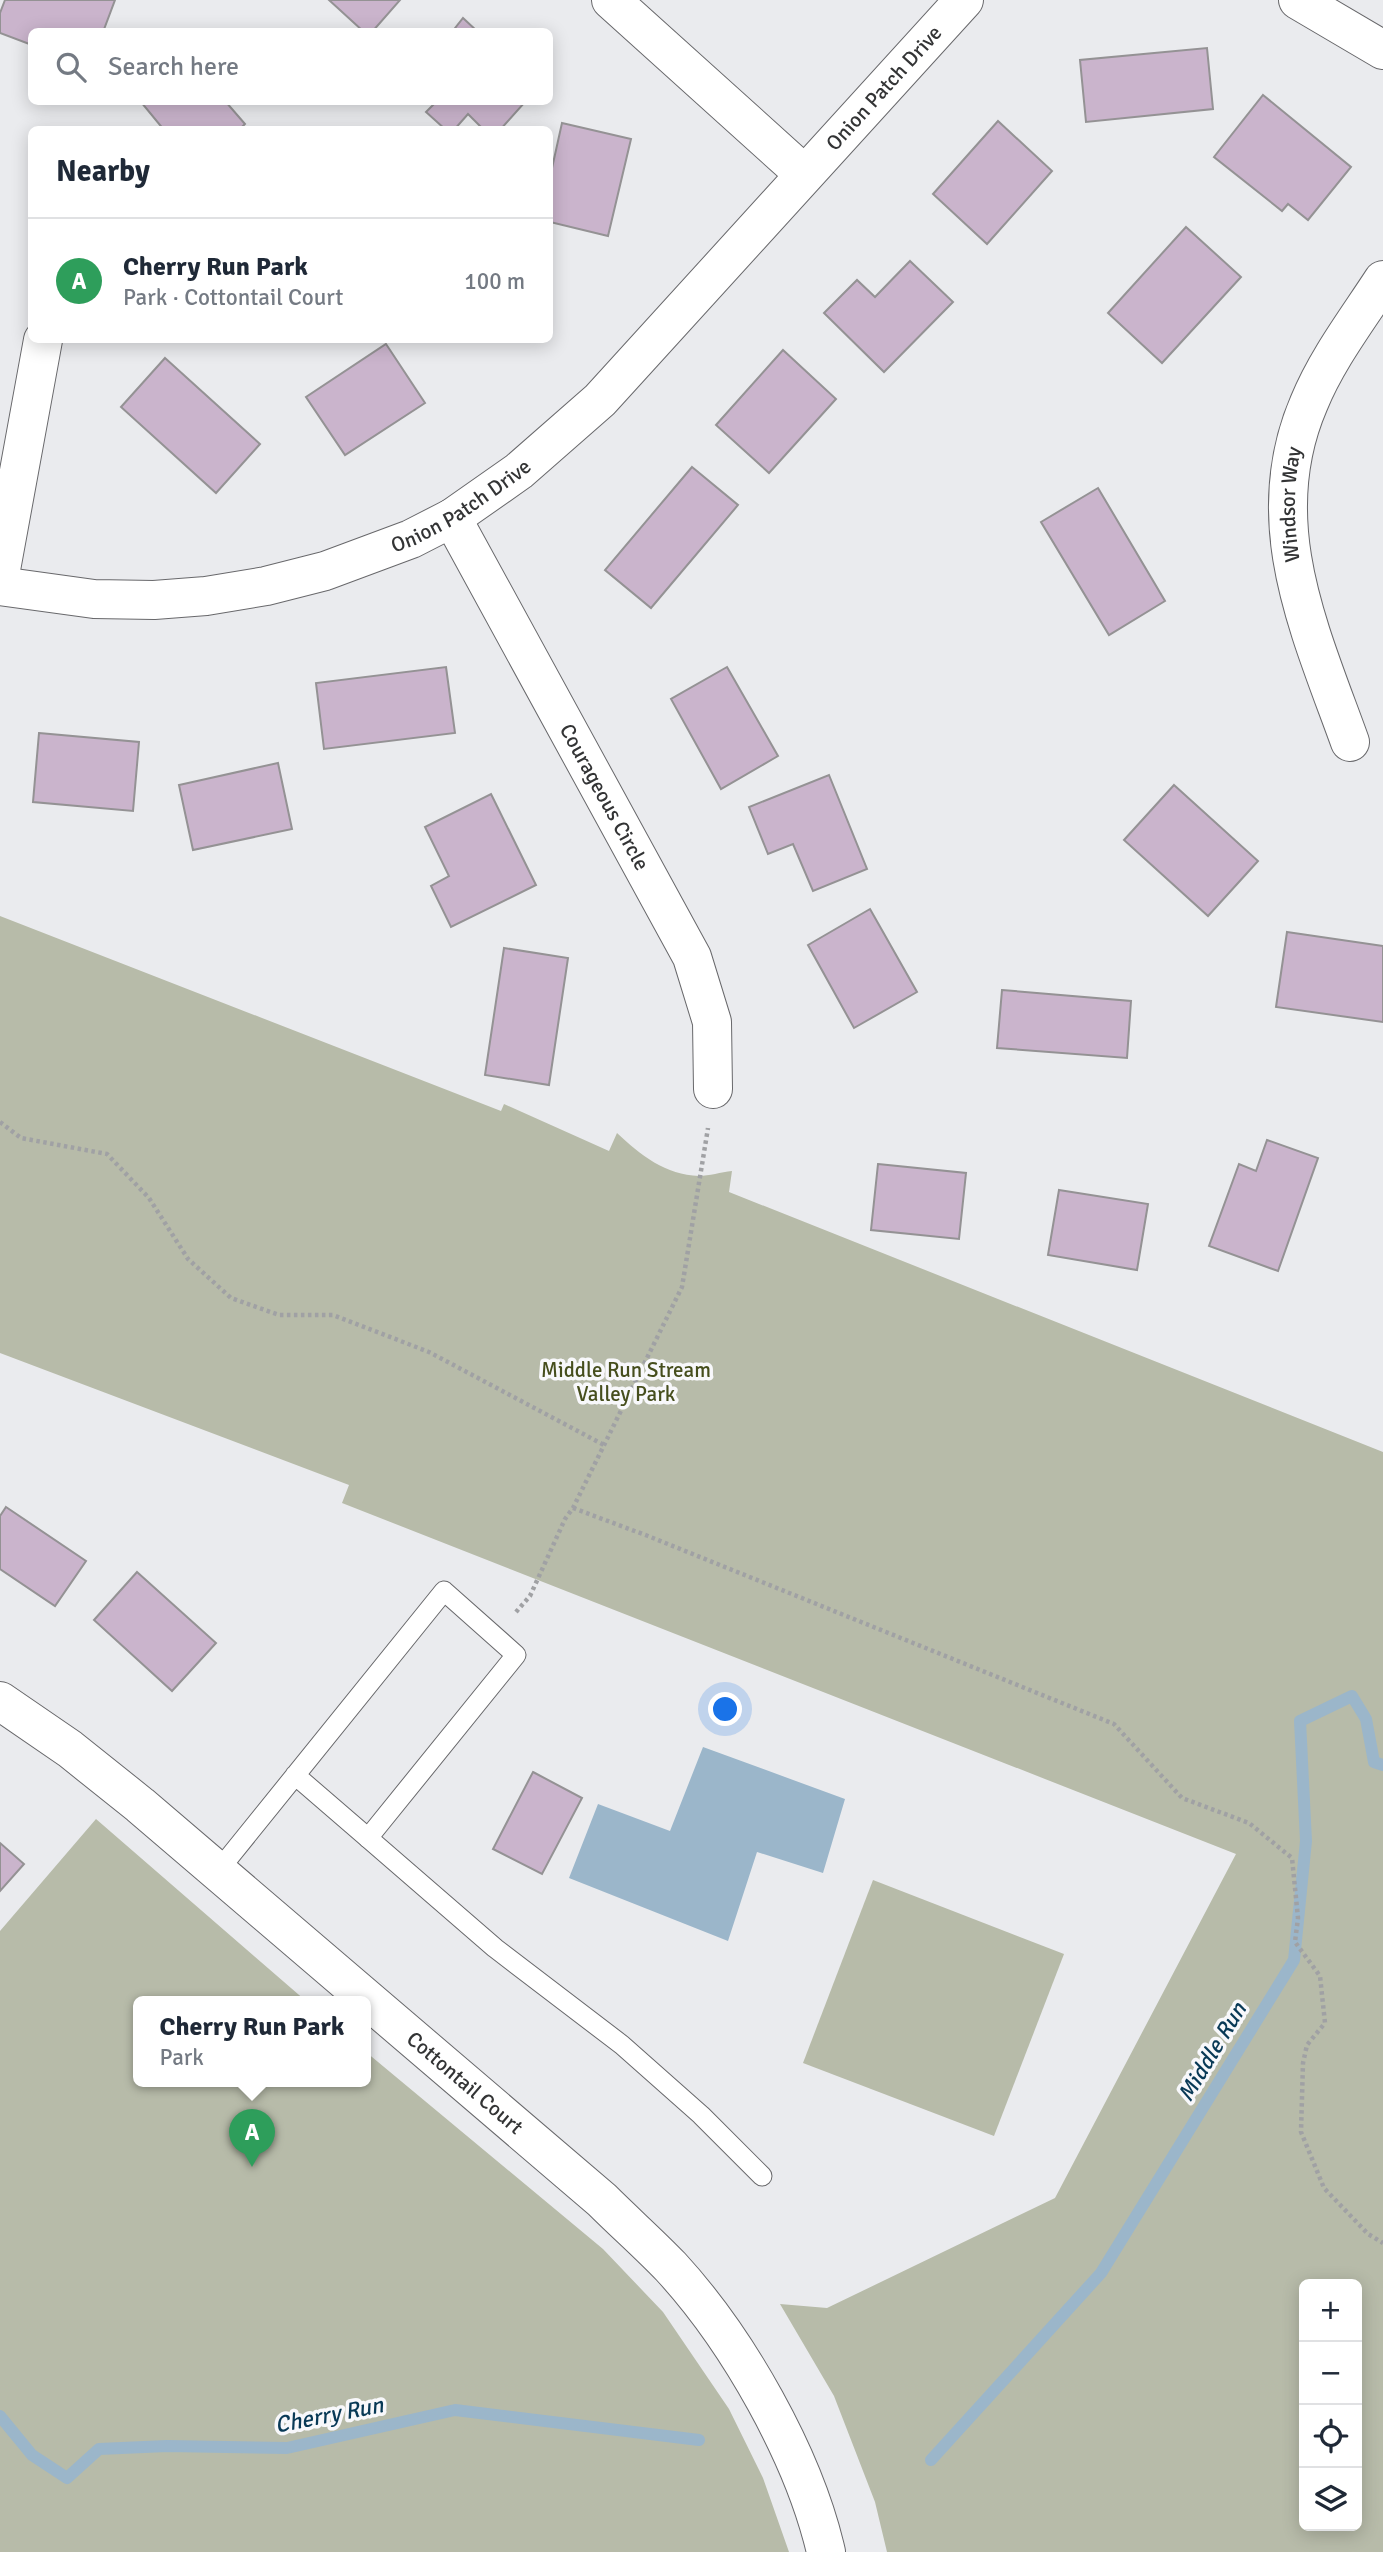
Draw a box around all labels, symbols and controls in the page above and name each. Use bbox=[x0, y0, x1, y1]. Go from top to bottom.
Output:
street label: Onion Patch Drive bbox=[820, 20, 947, 156]
search box bbox=[28, 28, 553, 105]
icon: search bbox=[52, 48, 90, 86]
text: Search here bbox=[108, 51, 239, 83]
text: Nearby bbox=[56, 153, 150, 190]
text: Cherry Run Park bbox=[123, 251, 308, 283]
text: A bbox=[72, 267, 86, 296]
text: 100 m bbox=[464, 267, 525, 296]
text: Park · Cottontail Court bbox=[123, 283, 343, 312]
street label: Windsor Way bbox=[1275, 444, 1307, 564]
street label: Onion Patch Drive bbox=[387, 454, 536, 558]
street label: Courageous Circle bbox=[554, 719, 655, 875]
park label: Middle Run Stream Valley Park bbox=[541, 1357, 711, 1407]
your location bbox=[708, 1692, 742, 1726]
popup bbox=[133, 1996, 371, 2087]
water label: Middle Run bbox=[1171, 1996, 1254, 2107]
text: Cherry Run Park bbox=[160, 2011, 344, 2043]
street label: Cottontail Court bbox=[401, 2026, 529, 2140]
text: Park bbox=[160, 2043, 204, 2072]
pin: A bbox=[229, 2109, 275, 2167]
map controls bbox=[1299, 2279, 1362, 2531]
button: + bbox=[1299, 2279, 1362, 2342]
button: − bbox=[1299, 2342, 1362, 2405]
water label: Cherry Run bbox=[272, 2390, 387, 2440]
button: locate bbox=[1299, 2405, 1362, 2468]
button: layers bbox=[1299, 2468, 1362, 2531]

